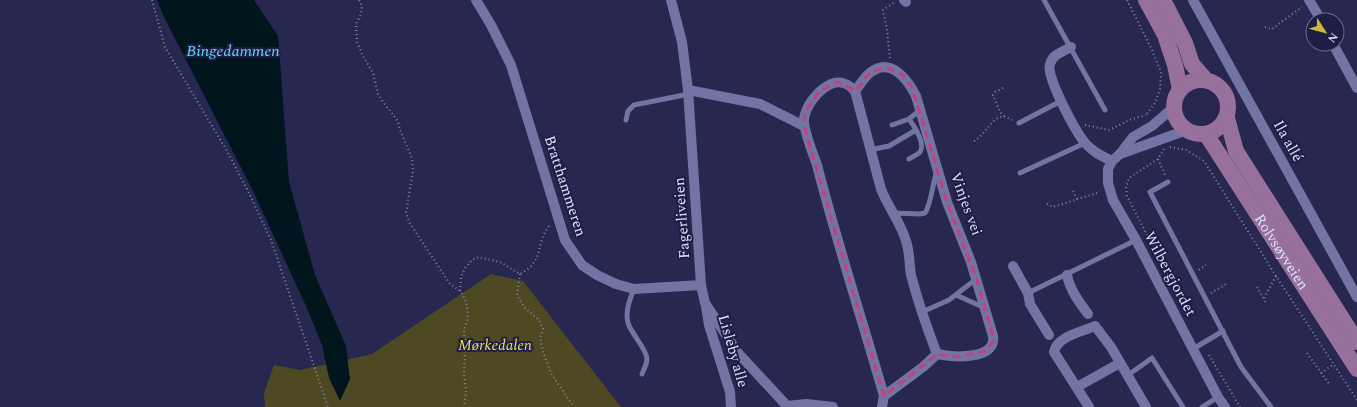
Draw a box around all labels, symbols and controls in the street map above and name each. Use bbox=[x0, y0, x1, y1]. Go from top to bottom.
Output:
north arrow bbox=[1305, 12, 1345, 52]
text: N bbox=[1323, 29, 1342, 46]
water label: Bingedammen bbox=[186, 39, 280, 63]
street label: Ila allé bbox=[1267, 116, 1309, 166]
street label: Bratthammeren bbox=[538, 133, 592, 240]
street label: Vinjes vei bbox=[944, 169, 988, 239]
street label: Fagerliveien bbox=[668, 176, 696, 260]
street label: Rolvsøyveien bbox=[1249, 209, 1315, 295]
street label: Wilbergjordet bbox=[1138, 227, 1202, 321]
street label: Lisleby alle bbox=[712, 312, 754, 390]
park label: Mørkedalen bbox=[458, 334, 532, 357]

